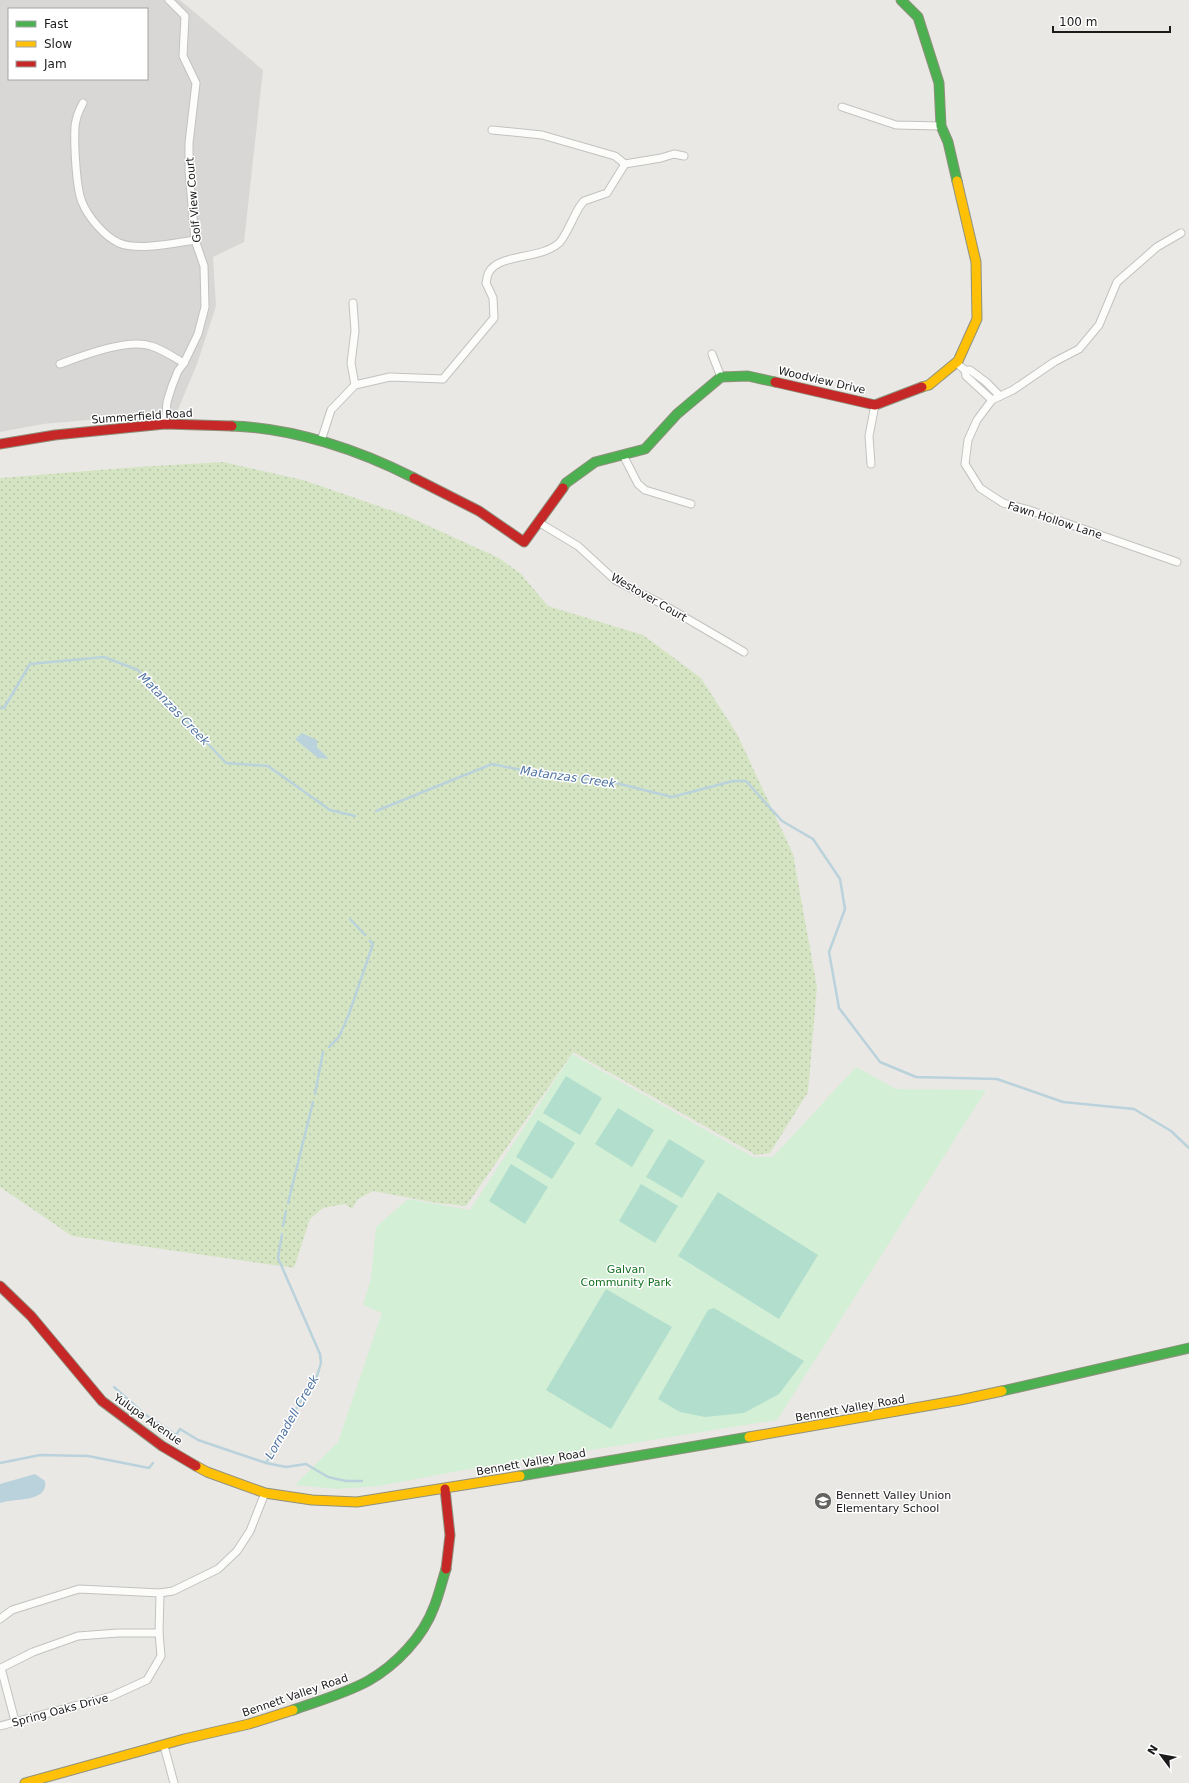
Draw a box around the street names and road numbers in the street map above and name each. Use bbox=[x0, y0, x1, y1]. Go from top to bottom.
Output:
street label: Golf View Court bbox=[183, 156, 204, 243]
street label: Woodview Drive bbox=[777, 364, 867, 397]
street label: Summerfield Road bbox=[91, 406, 193, 427]
street label: Fawn Hollow Lane bbox=[1006, 499, 1104, 542]
street label: Westover Court bbox=[609, 570, 690, 625]
street label: Yulupa Avenue bbox=[110, 1390, 185, 1448]
street label: Bennett Valley Road bbox=[794, 1392, 906, 1425]
street label: Bennett Valley Road bbox=[475, 1446, 587, 1479]
street label: Bennett Valley Road bbox=[241, 1671, 350, 1720]
street label: Spring Oaks Drive bbox=[10, 1691, 110, 1730]

